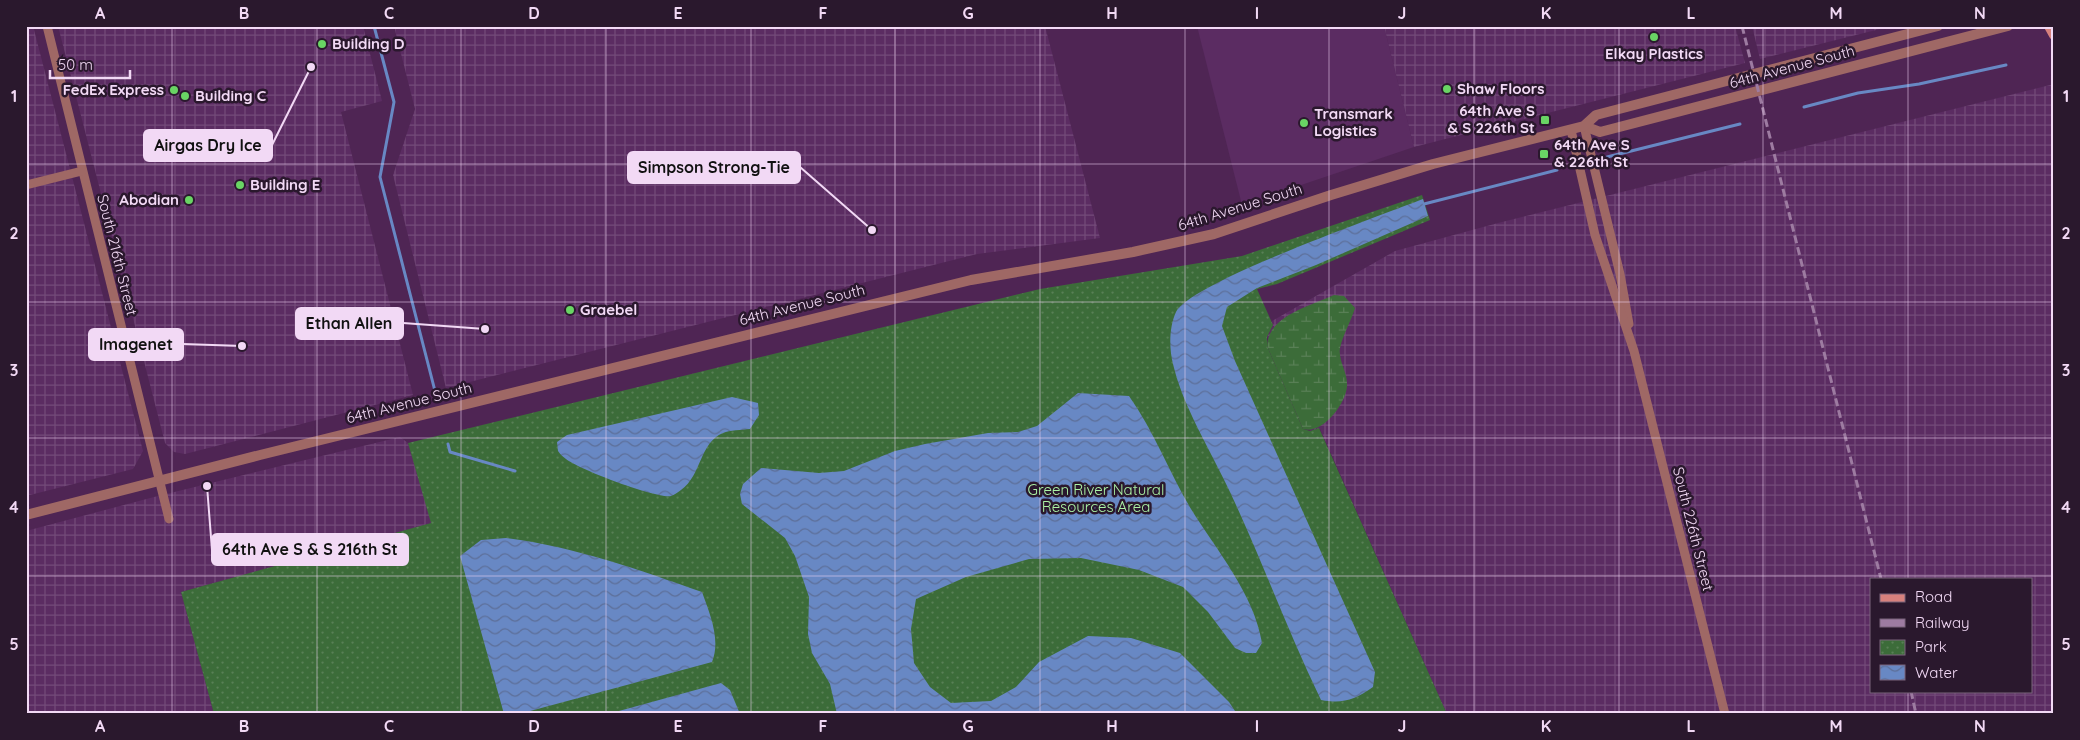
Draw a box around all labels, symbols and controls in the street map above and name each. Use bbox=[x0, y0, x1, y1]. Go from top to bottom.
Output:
text: A bbox=[95, 3, 106, 23]
text: B bbox=[239, 3, 249, 23]
text: C bbox=[384, 3, 394, 23]
text: D bbox=[528, 3, 540, 23]
text: E bbox=[673, 3, 683, 23]
text: F bbox=[819, 3, 828, 23]
text: G bbox=[962, 3, 974, 23]
text: H bbox=[1106, 3, 1118, 23]
text: I bbox=[1255, 3, 1259, 23]
text: J bbox=[1398, 3, 1406, 23]
text: K bbox=[1541, 3, 1551, 23]
text: L bbox=[1687, 3, 1696, 23]
text: M bbox=[1829, 3, 1843, 23]
text: N bbox=[1974, 3, 1986, 23]
marker: Elkay Plastics bbox=[1648, 31, 1660, 43]
place label: Building D bbox=[332, 34, 405, 53]
marker: Building D bbox=[316, 38, 328, 50]
street label: 64th Avenue South bbox=[1727, 41, 1857, 92]
place label: Elkay Plastics bbox=[1605, 44, 1703, 63]
scale bar bbox=[50, 48, 130, 80]
text: 50 m bbox=[58, 55, 93, 74]
place label: Shaw Floors bbox=[1457, 79, 1545, 98]
place label: FedEx Express bbox=[63, 80, 164, 99]
marker: Shaw Floors bbox=[1441, 83, 1453, 95]
marker: FedEx Express bbox=[168, 84, 180, 96]
text: 1 bbox=[11, 86, 17, 106]
place label: Building C bbox=[195, 86, 267, 105]
text: 1 bbox=[2063, 86, 2069, 106]
marker: Building C bbox=[179, 90, 191, 102]
place label: 64th Ave S & S 226th St bbox=[1447, 101, 1535, 137]
place label: Transmark Logistics bbox=[1314, 104, 1393, 140]
marker: 64th Ave S & S 226th St bbox=[1539, 114, 1551, 126]
marker: Transmark Logistics bbox=[1298, 117, 1310, 129]
callout: Airgas Dry Ice bbox=[144, 130, 272, 161]
text: Airgas Dry Ice bbox=[154, 135, 262, 155]
place label: 64th Ave S & 226th St bbox=[1554, 135, 1630, 171]
marker: 64th Ave S & 226th St bbox=[1538, 148, 1550, 160]
callout: Simpson Strong-Tie bbox=[628, 152, 800, 183]
text: Simpson Strong-Tie bbox=[638, 157, 790, 177]
place label: Building E bbox=[250, 175, 320, 194]
marker: Building E bbox=[234, 179, 246, 191]
street label: 64th Avenue South bbox=[1175, 179, 1304, 234]
place label: Abodian bbox=[119, 190, 179, 209]
street label: South 216th Street bbox=[93, 192, 142, 318]
marker: Abodian bbox=[183, 194, 195, 206]
text: 2 bbox=[9, 223, 19, 243]
text: 2 bbox=[2061, 223, 2071, 243]
street label: 64th Avenue South bbox=[737, 280, 867, 329]
place label: Graebel bbox=[580, 300, 637, 319]
marker: Graebel bbox=[564, 304, 576, 316]
callout: Ethan Allen bbox=[296, 308, 403, 339]
text: Ethan Allen bbox=[306, 313, 392, 333]
callout: Imagenet bbox=[89, 329, 183, 360]
text: Imagenet bbox=[99, 334, 173, 354]
text: 3 bbox=[10, 360, 18, 380]
text: 3 bbox=[2062, 360, 2070, 380]
street label: 64th Avenue South bbox=[344, 378, 474, 427]
street label: South 226th Street bbox=[1669, 465, 1718, 593]
park label: Green River Natural Resources Area bbox=[1028, 480, 1164, 516]
text: 4 bbox=[9, 497, 19, 517]
text: 4 bbox=[2061, 497, 2071, 517]
callout: 64th Ave S & S 216th St bbox=[212, 534, 408, 565]
text: 64th Ave S & S 216th St bbox=[222, 539, 398, 559]
legend bbox=[1870, 578, 2032, 692]
text: Road bbox=[1915, 587, 1952, 606]
text: Railway bbox=[1915, 613, 1970, 632]
text: 5 bbox=[9, 634, 19, 654]
text: 5 bbox=[2061, 634, 2071, 654]
text: Park bbox=[1915, 637, 1947, 656]
text: Water bbox=[1915, 663, 1958, 682]
text: A bbox=[95, 716, 106, 736]
text: B bbox=[239, 716, 249, 736]
text: C bbox=[384, 716, 394, 736]
text: D bbox=[528, 716, 540, 736]
text: E bbox=[673, 716, 683, 736]
text: F bbox=[819, 716, 828, 736]
text: G bbox=[962, 716, 974, 736]
text: H bbox=[1106, 716, 1118, 736]
text: I bbox=[1255, 716, 1259, 736]
text: J bbox=[1398, 716, 1406, 736]
text: K bbox=[1541, 716, 1551, 736]
text: L bbox=[1687, 716, 1696, 736]
text: M bbox=[1829, 716, 1843, 736]
text: N bbox=[1974, 716, 1986, 736]

